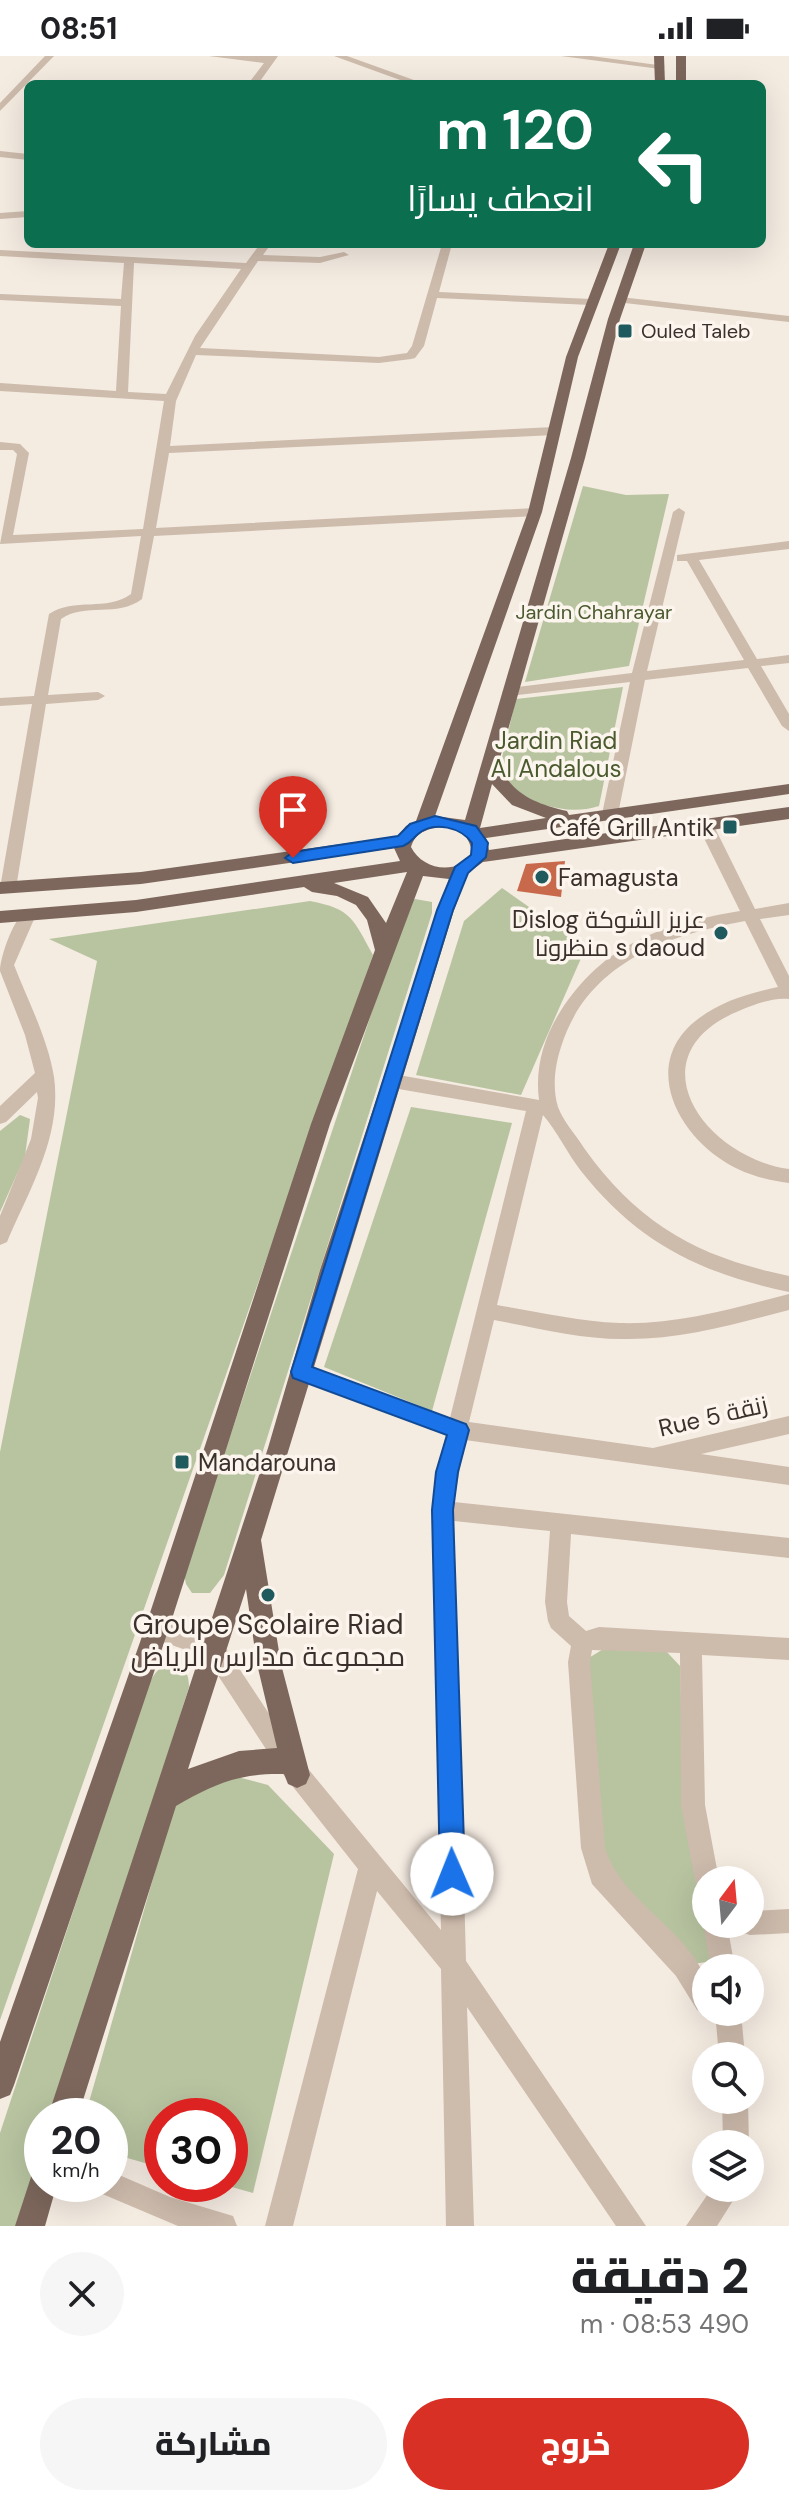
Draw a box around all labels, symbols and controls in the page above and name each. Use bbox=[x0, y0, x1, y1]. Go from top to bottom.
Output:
text: 08:51 bbox=[40, 9, 117, 48]
text: 120 m bbox=[436, 93, 594, 166]
icon: left bbox=[622, 112, 726, 216]
text: انعطف يسارًا bbox=[407, 175, 594, 222]
place label: Ouled Taleb bbox=[641, 318, 751, 344]
marker: Ouled Taleb bbox=[616, 322, 634, 340]
park label: Jardin Chahrayar bbox=[515, 599, 673, 625]
park label: Jardin Riad Al Andalous bbox=[491, 725, 621, 784]
pin bbox=[259, 776, 327, 858]
icon: arrive bbox=[271, 788, 315, 832]
place label: Café Grill Antik bbox=[549, 812, 714, 843]
marker: Café Grill Antik bbox=[721, 818, 739, 836]
place label: Famagusta bbox=[558, 862, 679, 893]
marker: Famagusta bbox=[533, 868, 551, 886]
place label: Dislog عزيز الشوكة منظرونا s daoud bbox=[512, 904, 705, 963]
marker: Dislog عزيز الشوكة منظرونا s daoud bbox=[712, 924, 730, 942]
street label: Rue 5 زنقة bbox=[655, 1388, 771, 1444]
place label: Mandarouna bbox=[198, 1447, 336, 1478]
marker: Mandarouna bbox=[173, 1453, 191, 1471]
marker: Groupe Scolaire Riad مجموعة مدارس الرياض bbox=[259, 1586, 277, 1604]
place label: Groupe Scolaire Riad مجموعة مدارس الرياض bbox=[131, 1606, 405, 1675]
position arrow bbox=[410, 1832, 494, 1916]
north arrow bbox=[692, 1866, 764, 1938]
map controls bbox=[692, 1866, 764, 2202]
button: sound bbox=[692, 1954, 764, 2026]
button: search bbox=[692, 2042, 764, 2114]
speed limit sign: 30 bbox=[144, 2098, 248, 2202]
text: 20 bbox=[50, 2114, 102, 2166]
button: layers bbox=[692, 2130, 764, 2202]
text: km/h bbox=[52, 2157, 100, 2183]
text: 2 دقيقة bbox=[571, 2245, 749, 2308]
button: close bbox=[40, 2252, 124, 2336]
text: 490 m · 08:53 bbox=[580, 2307, 749, 2341]
button: مشاركة bbox=[40, 2398, 387, 2490]
button: خروج bbox=[403, 2398, 749, 2490]

